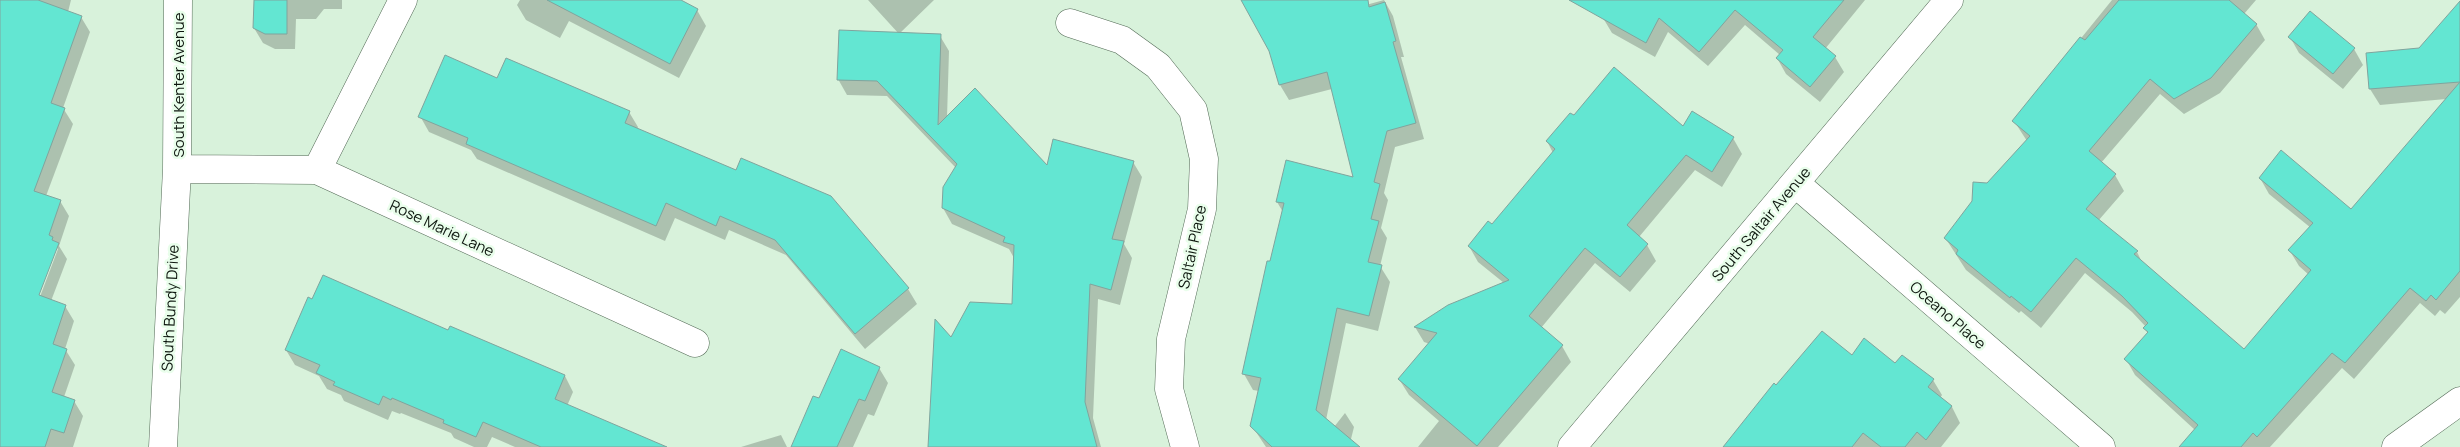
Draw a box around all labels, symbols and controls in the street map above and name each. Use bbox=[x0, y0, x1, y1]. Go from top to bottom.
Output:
street label: South Kenter Avenue bbox=[168, 12, 189, 157]
street label: South Saltair Avenue bbox=[1707, 162, 1815, 286]
street label: Rose Marie Lane bbox=[386, 195, 498, 262]
street label: Saltair Place bbox=[1173, 203, 1211, 291]
street label: South Bundy Drive bbox=[156, 244, 184, 372]
street label: Oceano Place bbox=[1906, 276, 1991, 354]

